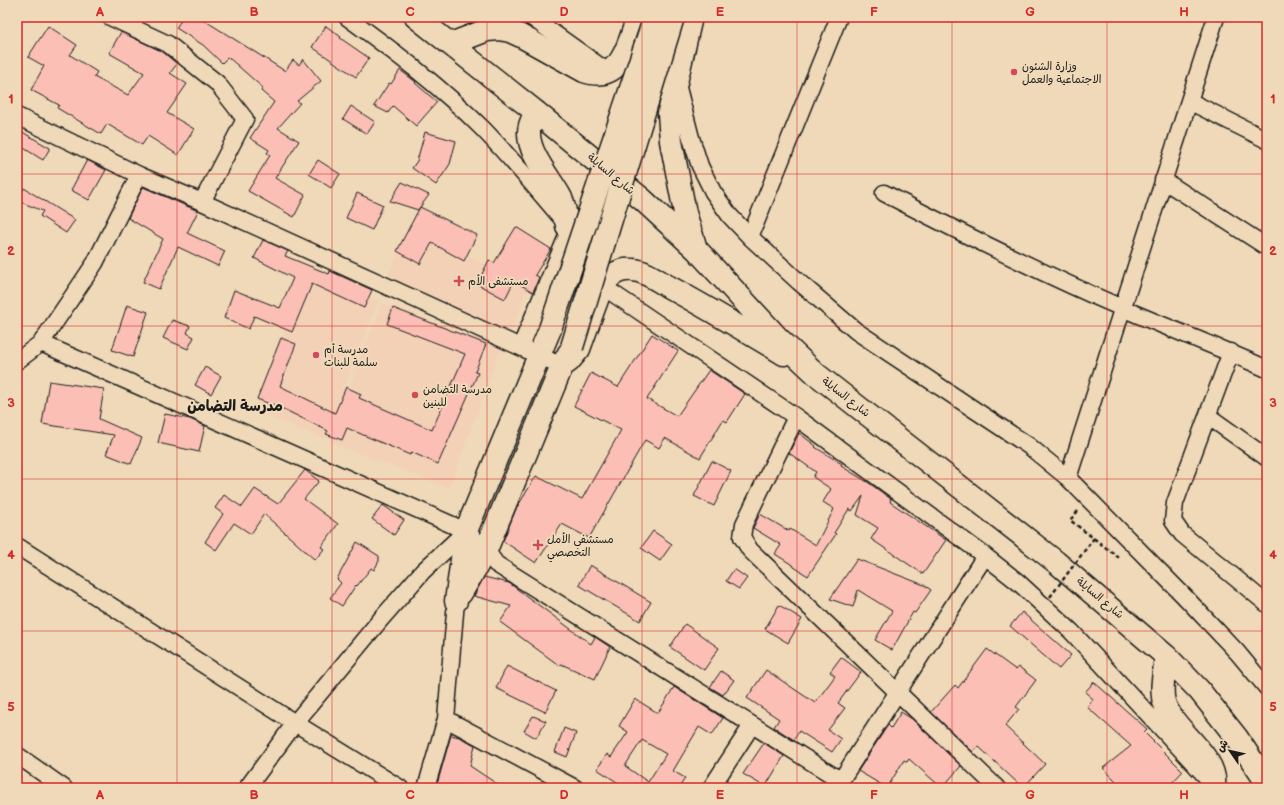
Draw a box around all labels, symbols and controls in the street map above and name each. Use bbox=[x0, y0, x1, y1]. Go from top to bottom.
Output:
text: A bbox=[95, 4, 104, 20]
text: B bbox=[249, 4, 259, 20]
text: C bbox=[405, 4, 415, 20]
text: D bbox=[559, 4, 569, 20]
text: E bbox=[716, 4, 725, 20]
text: F bbox=[870, 4, 878, 20]
text: G bbox=[1025, 4, 1035, 20]
text: H bbox=[1179, 4, 1189, 20]
place label: وزارة الشئون الاجتماعية والعمل bbox=[1022, 60, 1102, 86]
marker: وزارة الشئون الاجتماعية والعمل bbox=[1009, 67, 1019, 77]
text: 1 bbox=[8, 91, 14, 107]
text: 1 bbox=[1270, 91, 1276, 107]
street label: شارع السايلة bbox=[584, 151, 637, 199]
text: 2 bbox=[7, 243, 15, 259]
text: 2 bbox=[1269, 243, 1277, 259]
place label: مستشفى الأم bbox=[468, 274, 529, 290]
marker: مستشفى الأم bbox=[453, 275, 465, 287]
place label: مدرسة أم سلمة للبنات bbox=[324, 343, 377, 370]
marker: مدرسة أم سلمة للبنات bbox=[311, 350, 321, 360]
street label: شارع السايلة bbox=[818, 374, 873, 421]
place label: مدرسة التضامن للبنين bbox=[423, 383, 492, 410]
marker: مدرسة التضامن للبنين bbox=[410, 390, 420, 400]
text: 3 bbox=[7, 395, 15, 411]
text: 3 bbox=[1269, 395, 1277, 411]
district label: مدرسة التضامن bbox=[187, 397, 283, 416]
place label: مستشفى الأمل التخصصي bbox=[547, 532, 614, 563]
marker: مستشفى الأمل التخصصي bbox=[532, 539, 544, 551]
text: 4 bbox=[7, 547, 15, 563]
text: 4 bbox=[1269, 547, 1277, 563]
street label: شارع السايلة bbox=[1073, 575, 1126, 623]
text: 5 bbox=[7, 699, 15, 715]
text: 5 bbox=[1269, 699, 1277, 715]
north arrow bbox=[1210, 731, 1250, 771]
text: ش bbox=[1213, 737, 1231, 754]
text: A bbox=[95, 787, 104, 803]
text: B bbox=[249, 787, 259, 803]
text: C bbox=[405, 787, 415, 803]
text: D bbox=[559, 787, 569, 803]
text: E bbox=[716, 787, 725, 803]
text: F bbox=[870, 787, 878, 803]
text: G bbox=[1025, 787, 1035, 803]
text: H bbox=[1179, 787, 1189, 803]

